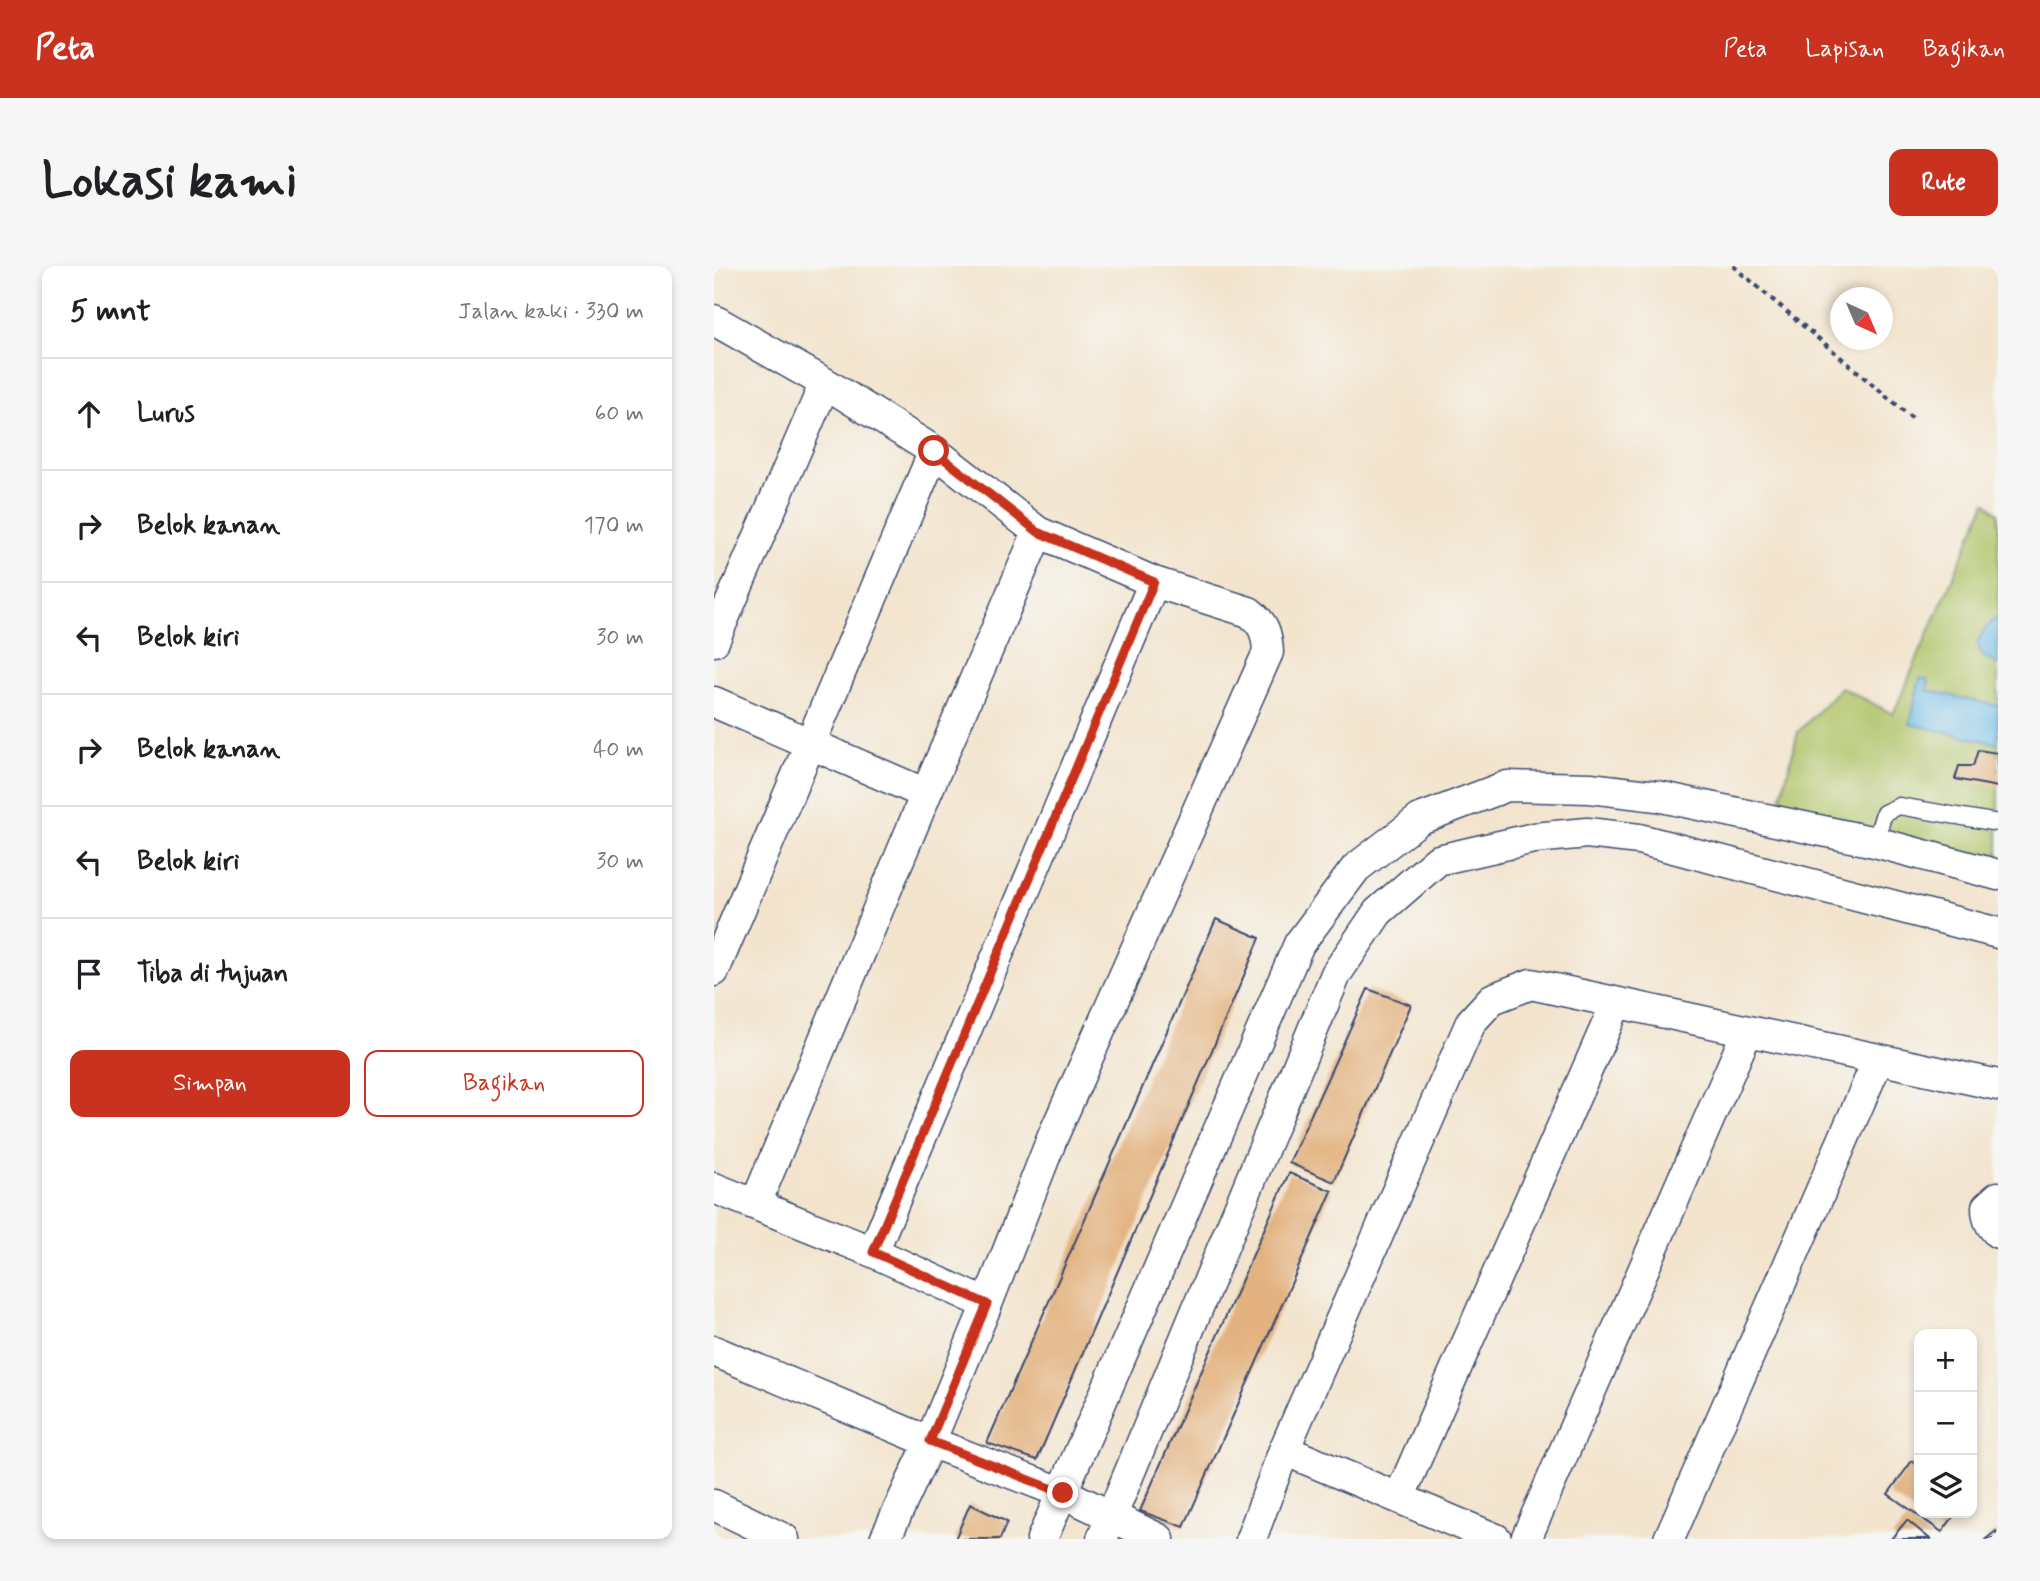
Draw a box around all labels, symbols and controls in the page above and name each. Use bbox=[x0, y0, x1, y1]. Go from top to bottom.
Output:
text: Peta bbox=[35, 27, 95, 71]
text: Peta bbox=[1724, 34, 1767, 65]
text: Lapisan bbox=[1805, 34, 1884, 65]
text: Bagikan bbox=[1922, 34, 2005, 65]
button: Rute bbox=[1889, 149, 1998, 216]
text: Lokasi kami bbox=[42, 150, 297, 215]
north arrow bbox=[1830, 287, 1893, 350]
text: 5 mnt bbox=[70, 292, 151, 331]
text: Jalan kaki · 330 m bbox=[458, 297, 644, 327]
icon: ahead bbox=[70, 395, 108, 433]
text: Lurus bbox=[137, 397, 195, 431]
text: 60 m bbox=[595, 399, 644, 429]
route start bbox=[918, 435, 949, 466]
icon: right bbox=[70, 507, 108, 545]
text: Belok kanan bbox=[137, 509, 280, 543]
text: 170 m bbox=[584, 511, 644, 541]
icon: left bbox=[70, 619, 108, 657]
text: Belok kiri bbox=[137, 621, 239, 655]
text: 30 m bbox=[596, 623, 644, 653]
icon: right bbox=[70, 731, 108, 769]
text: Belok kanan bbox=[137, 733, 280, 767]
text: 40 m bbox=[593, 735, 644, 765]
icon: left bbox=[70, 843, 108, 881]
text: Belok kiri bbox=[137, 845, 239, 879]
text: 30 m bbox=[596, 847, 644, 877]
icon: arrive bbox=[70, 955, 108, 993]
text: Tiba di tujuan bbox=[137, 957, 288, 991]
button: Simpan bbox=[70, 1050, 350, 1117]
button: Bagikan bbox=[364, 1050, 644, 1117]
map controls bbox=[1914, 1329, 1977, 1518]
button: + bbox=[1914, 1329, 1977, 1392]
button: − bbox=[1914, 1392, 1977, 1455]
button: layers bbox=[1914, 1455, 1977, 1518]
route end bbox=[1047, 1477, 1078, 1508]

